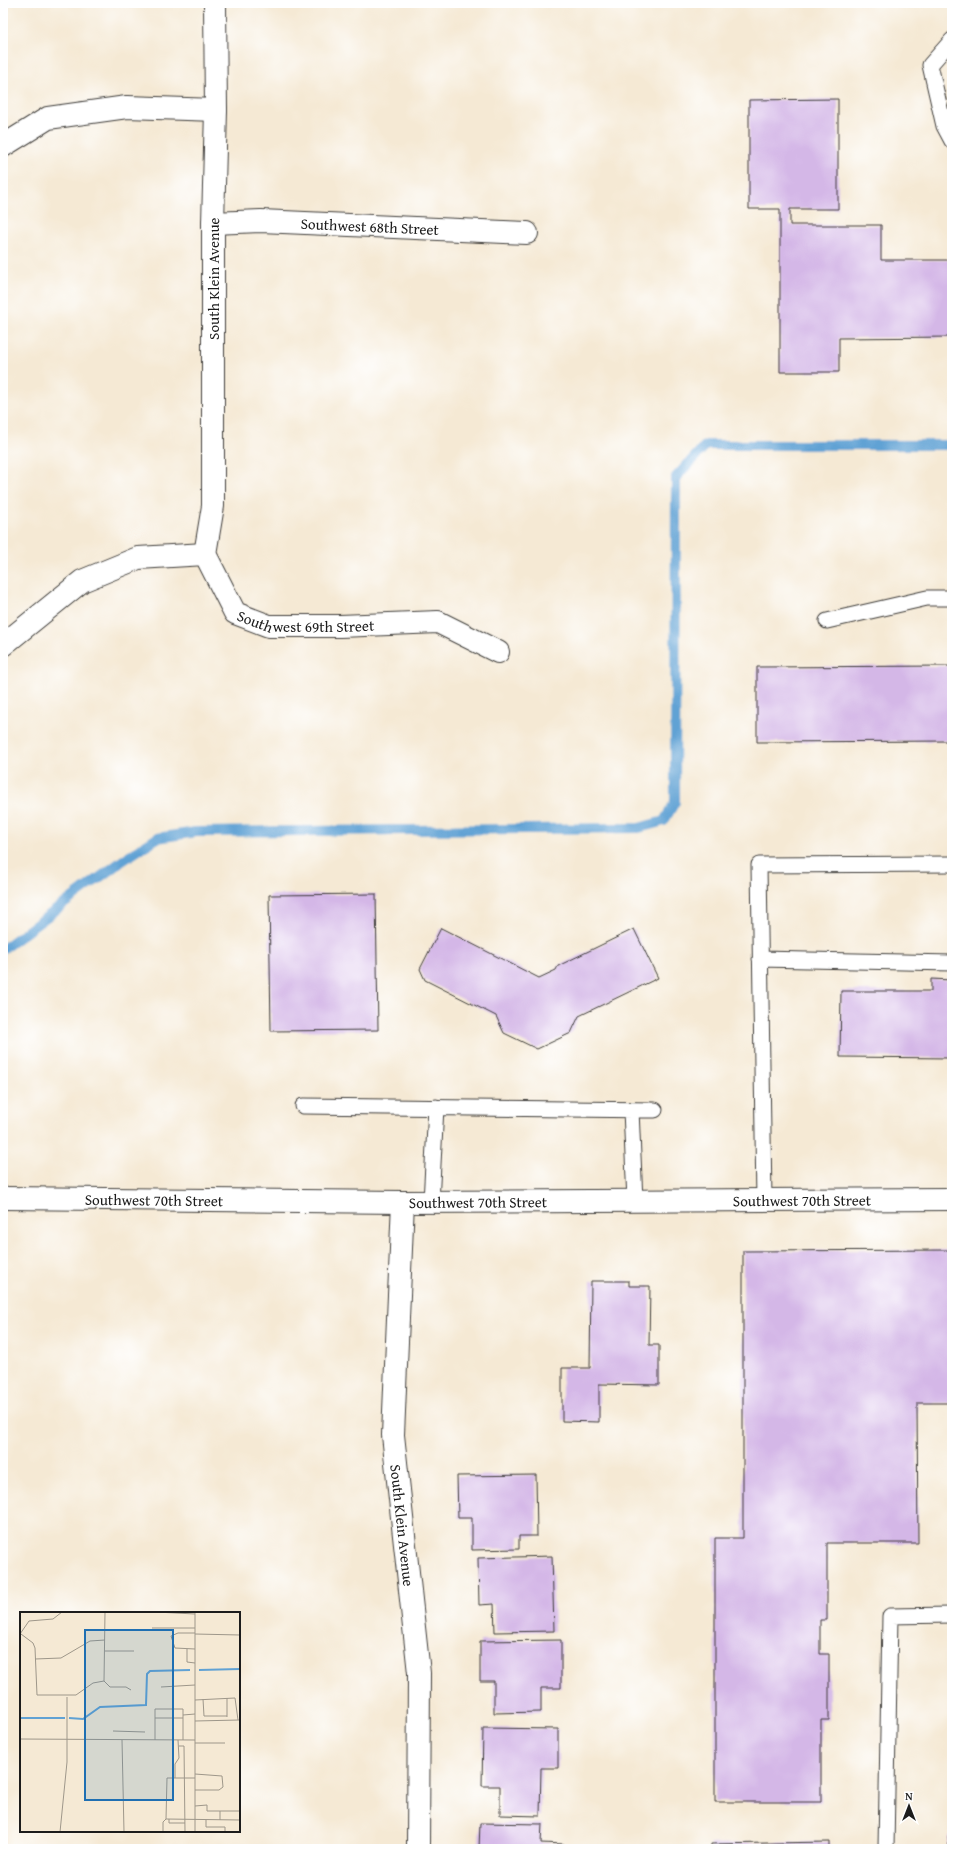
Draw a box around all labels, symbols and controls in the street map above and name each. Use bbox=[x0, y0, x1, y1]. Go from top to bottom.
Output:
street label: Southwest 68th Street bbox=[300, 212, 440, 240]
street label: South Klein Avenue bbox=[202, 217, 224, 340]
street label: Southwest 69th Street bbox=[234, 604, 375, 637]
street label: Southwest 70th Street bbox=[85, 1188, 224, 1211]
street label: Southwest 70th Street bbox=[733, 1189, 872, 1211]
street label: Southwest 70th Street bbox=[409, 1191, 548, 1212]
street label: South Klein Avenue bbox=[386, 1463, 420, 1587]
inset map bbox=[20, 1612, 240, 1832]
north arrow bbox=[889, 1786, 929, 1826]
text: N bbox=[905, 1788, 913, 1804]

